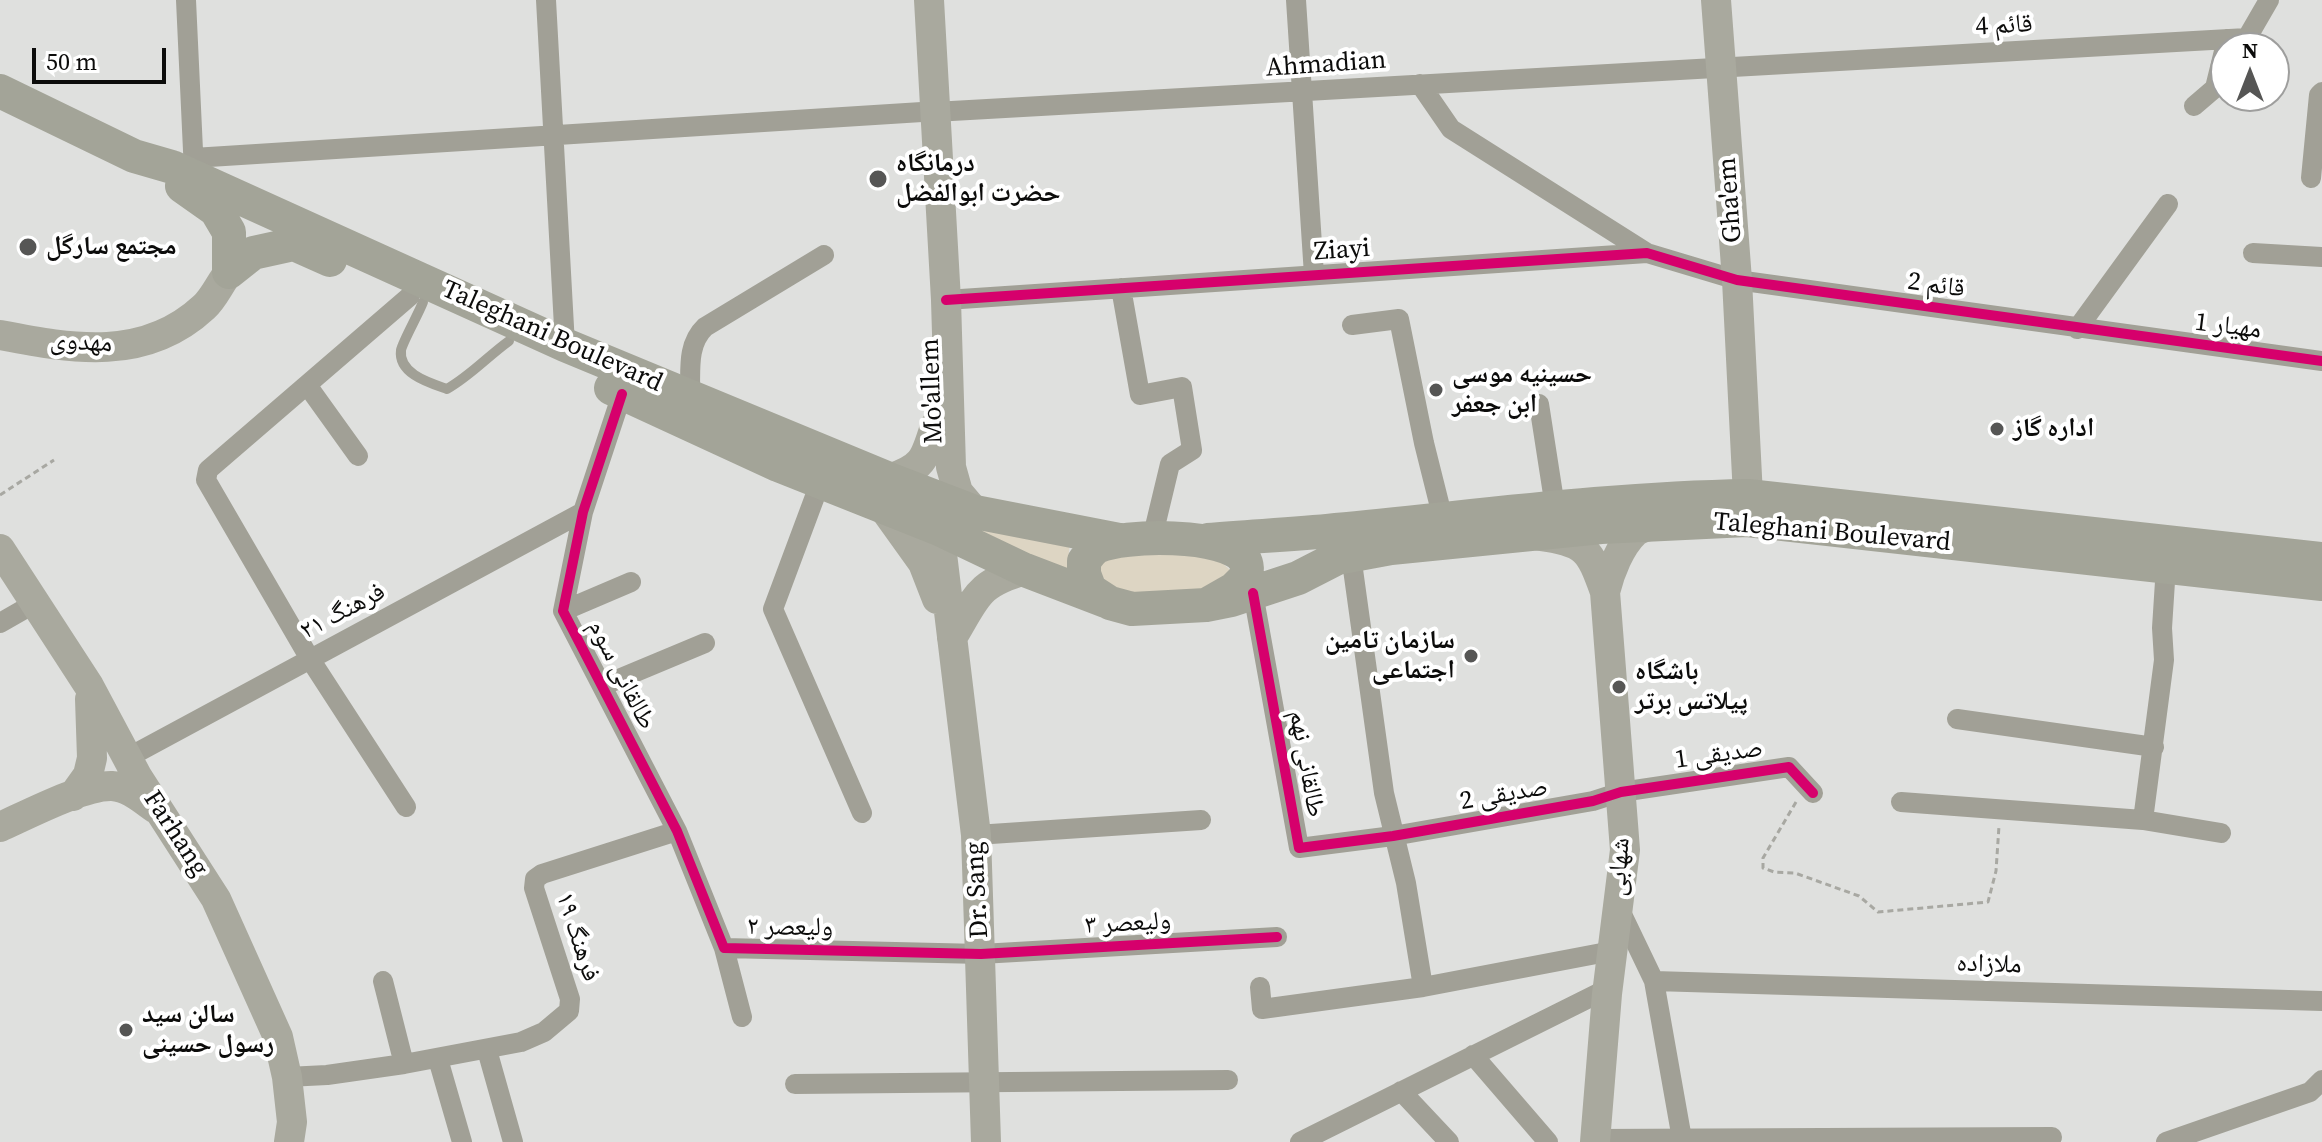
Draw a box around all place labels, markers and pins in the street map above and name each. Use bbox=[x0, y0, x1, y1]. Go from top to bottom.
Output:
place label: درمانگاه حضرت ابوالفضل bbox=[896, 148, 1061, 210]
marker: درمانگاه حضرت ابوالفضل bbox=[867, 168, 889, 190]
place label: مجتمع سارگل bbox=[46, 231, 176, 263]
marker: مجتمع سارگل bbox=[17, 236, 39, 258]
place label: حسینیه موسی ابن جعفر bbox=[1452, 359, 1592, 420]
marker: حسینیه موسی ابن جعفر bbox=[1427, 381, 1445, 399]
place label: اداره گاز bbox=[2013, 413, 2094, 445]
marker: اداره گاز bbox=[1988, 420, 2006, 438]
place label: سازمان تامین اجتماعی bbox=[1325, 625, 1455, 686]
marker: سازمان تامین اجتماعی bbox=[1462, 647, 1480, 665]
place label: باشگاه پیلاتس برتر bbox=[1635, 656, 1748, 718]
marker: باشگاه پیلاتس برتر bbox=[1610, 678, 1628, 696]
place label: سالن سید رسول حسینی bbox=[142, 999, 274, 1060]
marker: سالن سید رسول حسینی bbox=[117, 1021, 135, 1039]

